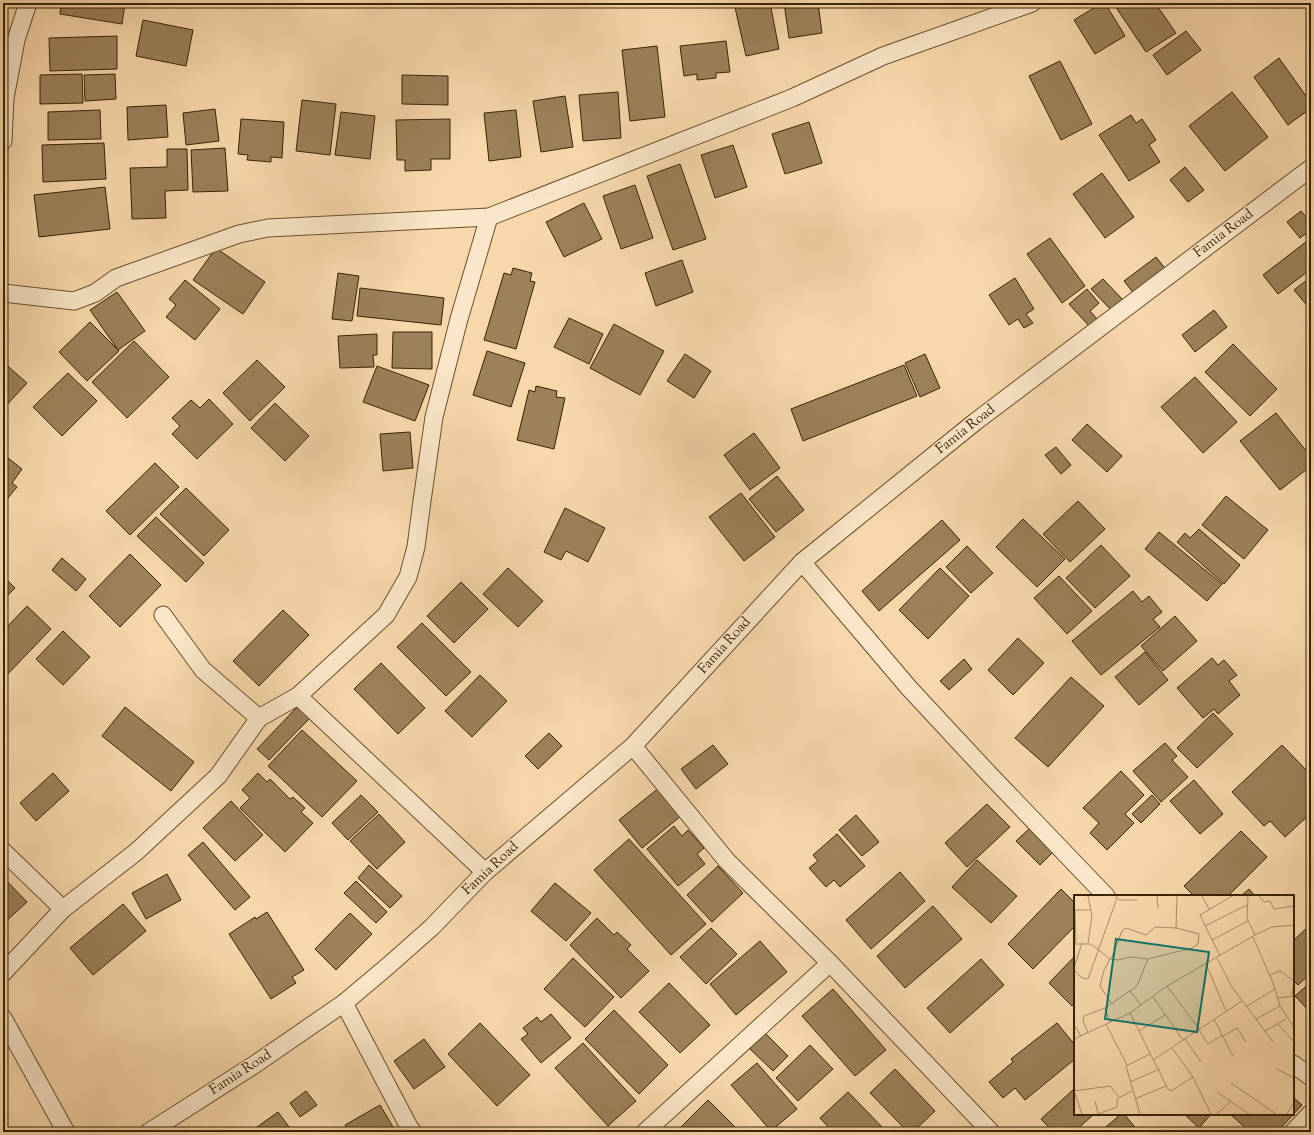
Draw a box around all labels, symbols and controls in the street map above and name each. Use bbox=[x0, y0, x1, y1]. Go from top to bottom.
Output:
street label: Famia Road bbox=[1190, 205, 1258, 263]
street label: Famia Road bbox=[932, 400, 1000, 460]
street label: Famia Road bbox=[694, 613, 756, 679]
street label: Famia Road bbox=[458, 838, 524, 900]
inset map bbox=[1074, 895, 1294, 1115]
street label: Famia Road bbox=[206, 1045, 276, 1101]

